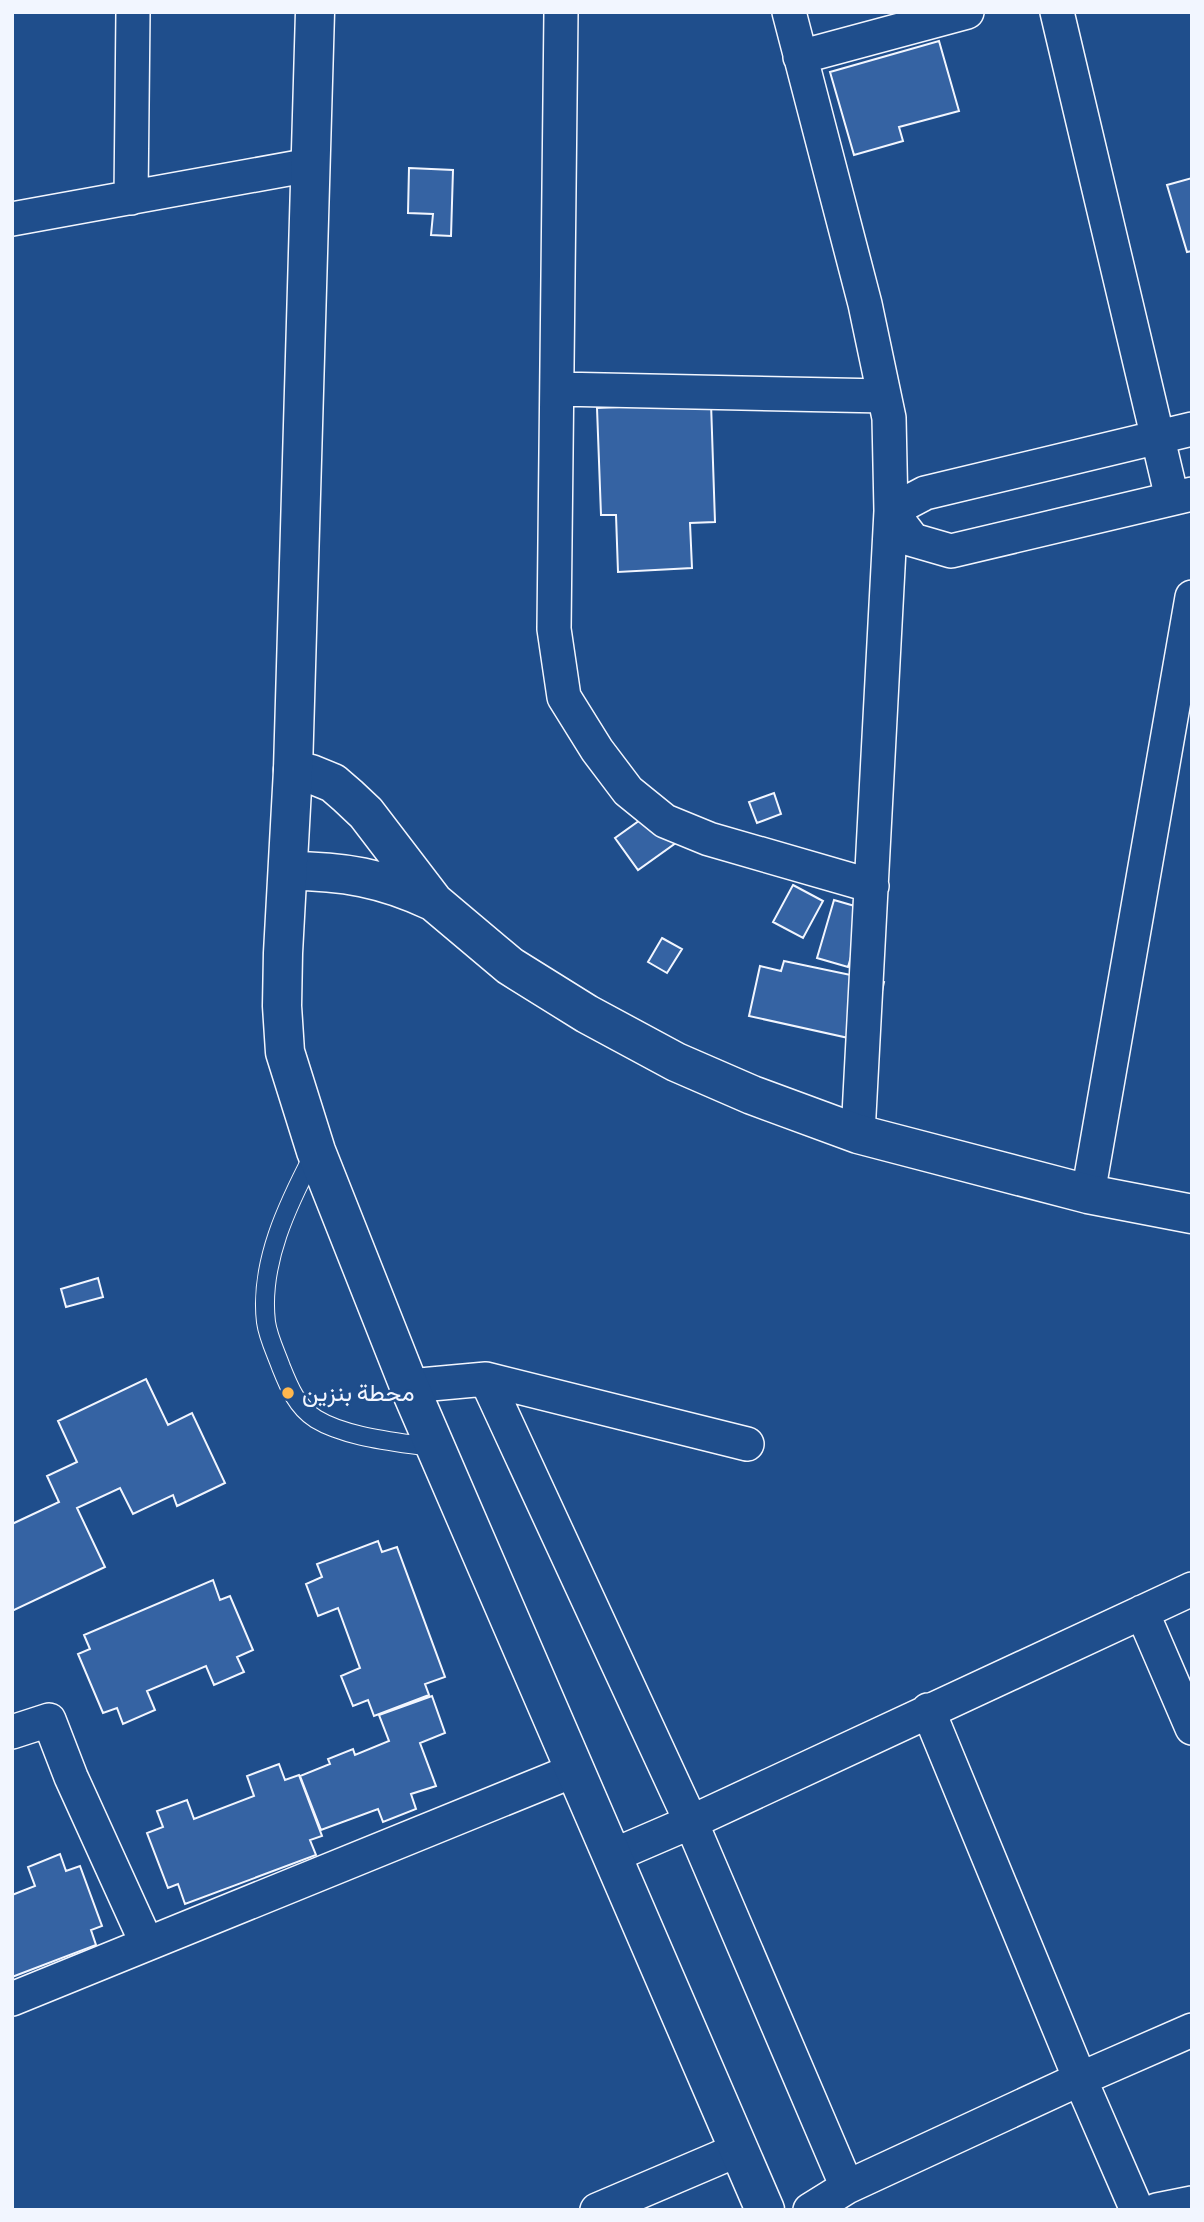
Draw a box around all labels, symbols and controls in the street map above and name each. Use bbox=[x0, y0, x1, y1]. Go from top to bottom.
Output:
place label: محطة بنزين bbox=[302, 1377, 414, 1408]
marker: محطة بنزين bbox=[280, 1385, 296, 1401]

